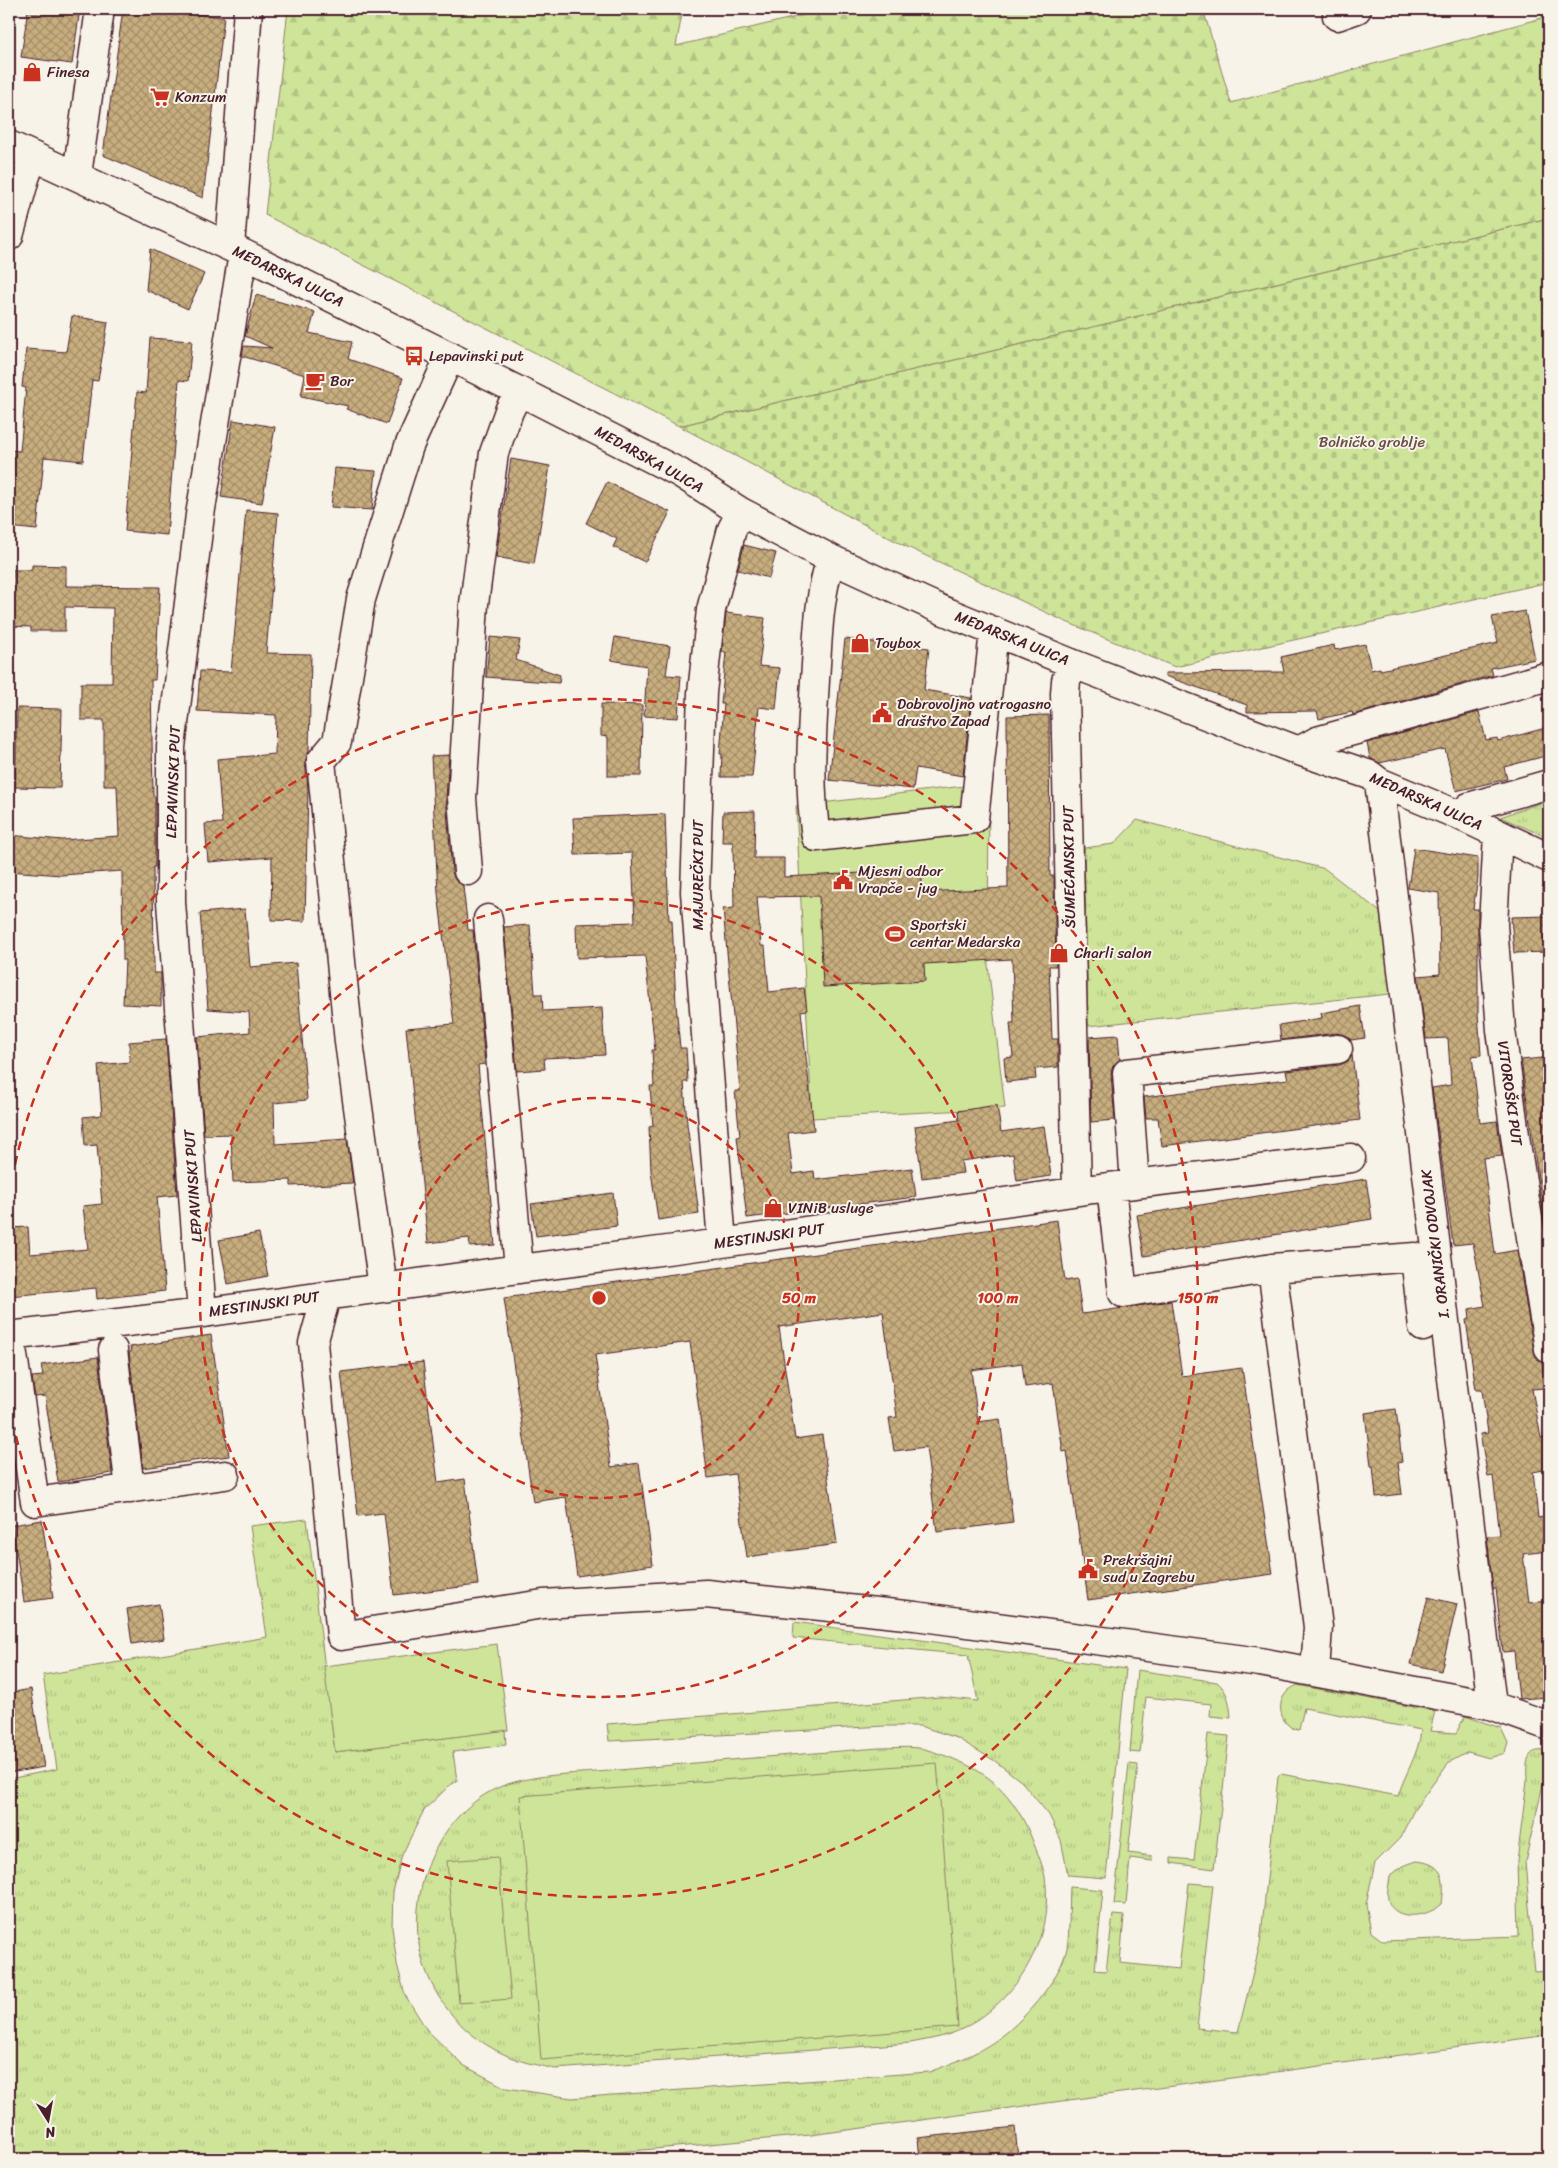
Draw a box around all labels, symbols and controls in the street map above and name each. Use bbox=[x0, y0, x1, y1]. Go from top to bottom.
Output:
place label: Finesa bbox=[47, 59, 90, 85]
shop icon: Finesa bbox=[21, 61, 43, 83]
place label: Konzum bbox=[175, 84, 227, 110]
supermarket icon: Konzum bbox=[149, 86, 171, 108]
street label: MEDARSKA ULICA bbox=[228, 238, 348, 314]
place label: Lepavinski put bbox=[429, 343, 524, 369]
bus stop icon: Lepavinski put bbox=[403, 345, 425, 367]
place label: Bor bbox=[330, 368, 354, 394]
cafe icon: Bor bbox=[304, 370, 326, 392]
street label: MEDARSKA ULICA bbox=[590, 418, 708, 500]
park label: Bolničko groblje bbox=[1319, 429, 1426, 455]
street label: MEDARSKA ULICA bbox=[951, 603, 1073, 673]
place label: Toybox bbox=[875, 630, 921, 656]
shop icon: Toybox bbox=[849, 632, 871, 654]
place label: Dobrovoljno vatrogasno društvo Zapad bbox=[897, 691, 1052, 734]
public building icon: Dobrovoljno vatrogasno društvo Zapad bbox=[871, 702, 893, 724]
street label: LEPAVINSKI PUT bbox=[158, 724, 188, 839]
street label: MEDARSKA ULICA bbox=[1365, 765, 1487, 837]
street label: ŠUMEĆANSKI PUT bbox=[1055, 804, 1083, 929]
street label: MAJUREČKI PUT bbox=[685, 818, 711, 930]
place label: Mjesni odbor Vrapče - jug bbox=[858, 858, 944, 901]
public building icon: Mjesni odbor Vrapče - jug bbox=[832, 869, 854, 891]
place label: Sportski centar Medarska bbox=[910, 912, 1021, 955]
sports icon: Sportski centar Medarska bbox=[884, 923, 906, 945]
place label: Charli salon bbox=[1074, 940, 1152, 966]
shop icon: Charli salon bbox=[1048, 942, 1070, 964]
street label: VITOROŠKI PUT bbox=[1490, 1039, 1530, 1149]
street label: LEPAVINSKI PUT bbox=[176, 1128, 210, 1243]
street label: I. ORANIČKI ODVOJAK bbox=[1413, 1167, 1457, 1321]
place label: VINiB usluge bbox=[788, 1195, 874, 1221]
shop icon: VINiB usluge bbox=[762, 1197, 784, 1219]
street label: MESTINJSKI PUT bbox=[712, 1215, 827, 1257]
street label: MESTINJSKI PUT bbox=[207, 1283, 322, 1325]
text: 50 m bbox=[782, 1285, 817, 1311]
text: 100 m bbox=[978, 1285, 1019, 1311]
text: 150 m bbox=[1178, 1285, 1219, 1311]
centre of rings bbox=[590, 1289, 608, 1307]
place label: Prekršajni sud u Zagrebu bbox=[1102, 1547, 1195, 1590]
public building icon: Prekršajni sud u Zagrebu bbox=[1077, 1558, 1099, 1580]
north arrow bbox=[22, 2096, 72, 2146]
text: N bbox=[43, 2119, 59, 2146]

